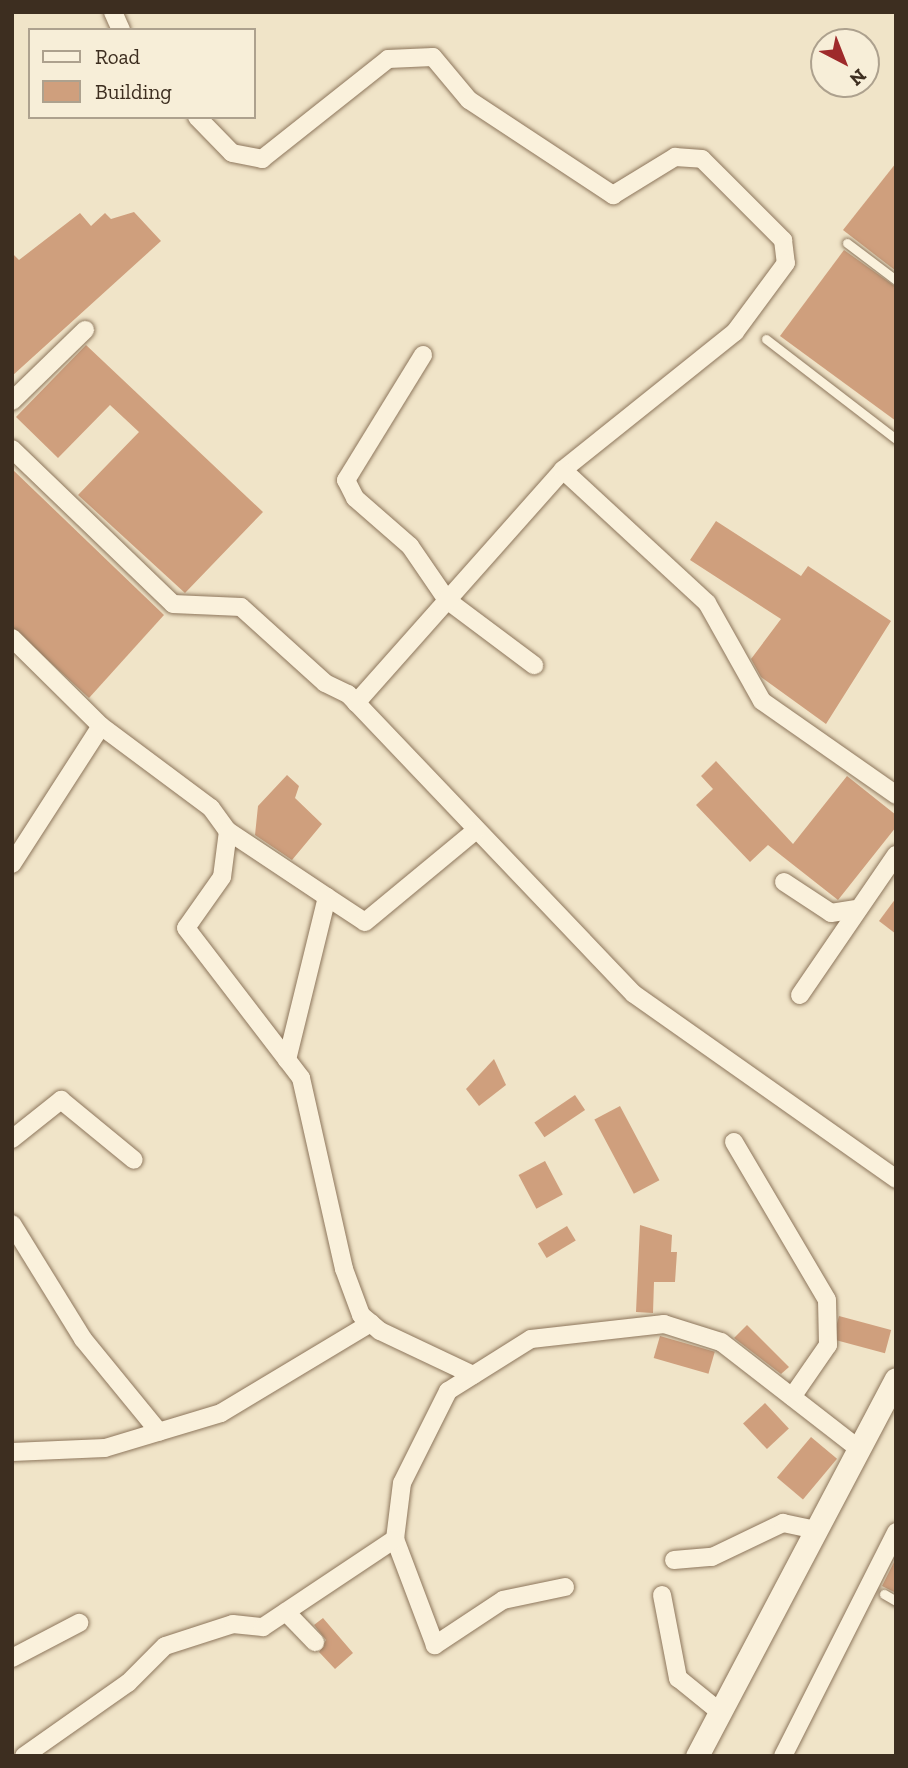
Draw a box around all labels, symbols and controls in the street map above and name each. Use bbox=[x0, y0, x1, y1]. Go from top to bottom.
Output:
legend bbox=[28, 28, 256, 119]
north arrow bbox=[810, 28, 880, 98]
text: Road bbox=[95, 44, 140, 69]
text: N bbox=[845, 64, 871, 91]
text: Building bbox=[95, 79, 172, 104]

